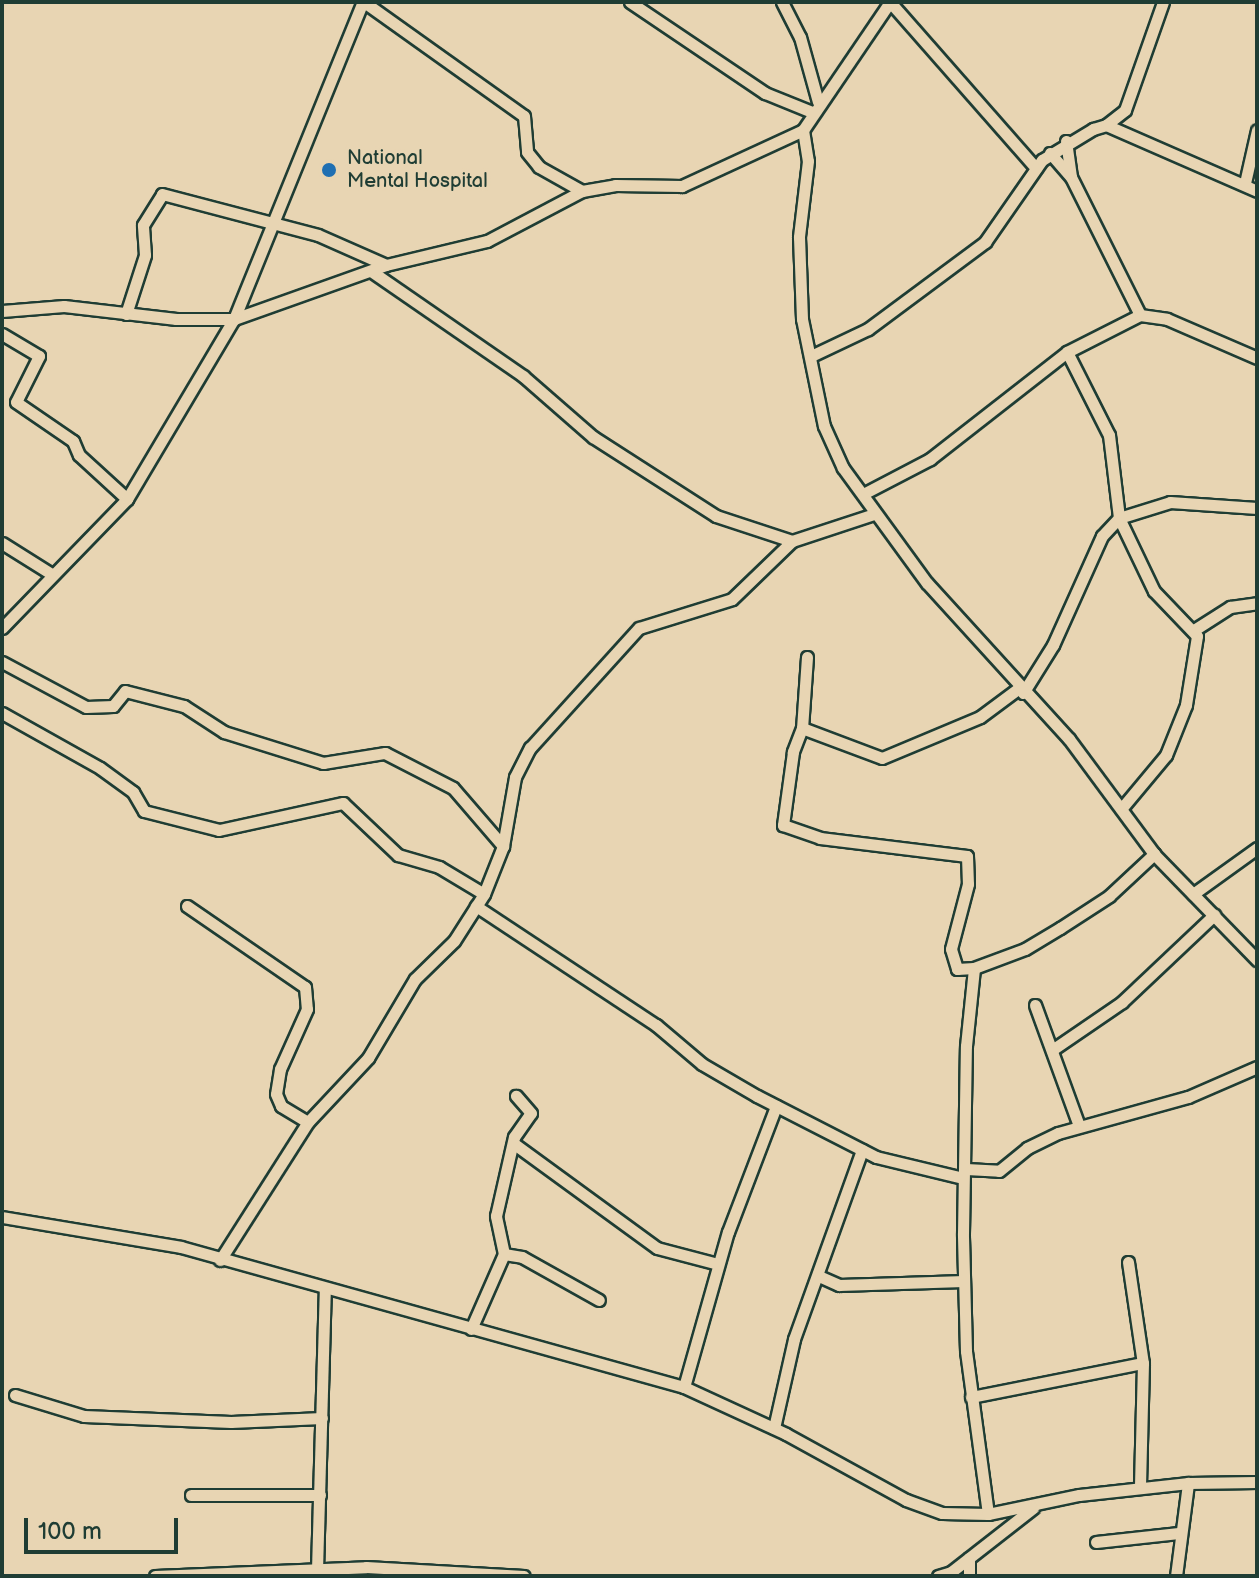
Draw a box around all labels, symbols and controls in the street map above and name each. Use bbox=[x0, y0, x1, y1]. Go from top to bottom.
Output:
place label: National Mental Hospital bbox=[347, 146, 488, 193]
marker: National Mental Hospital bbox=[318, 159, 340, 181]
scale bar bbox=[28, 1502, 182, 1552]
text: 100 m bbox=[38, 1517, 102, 1546]

